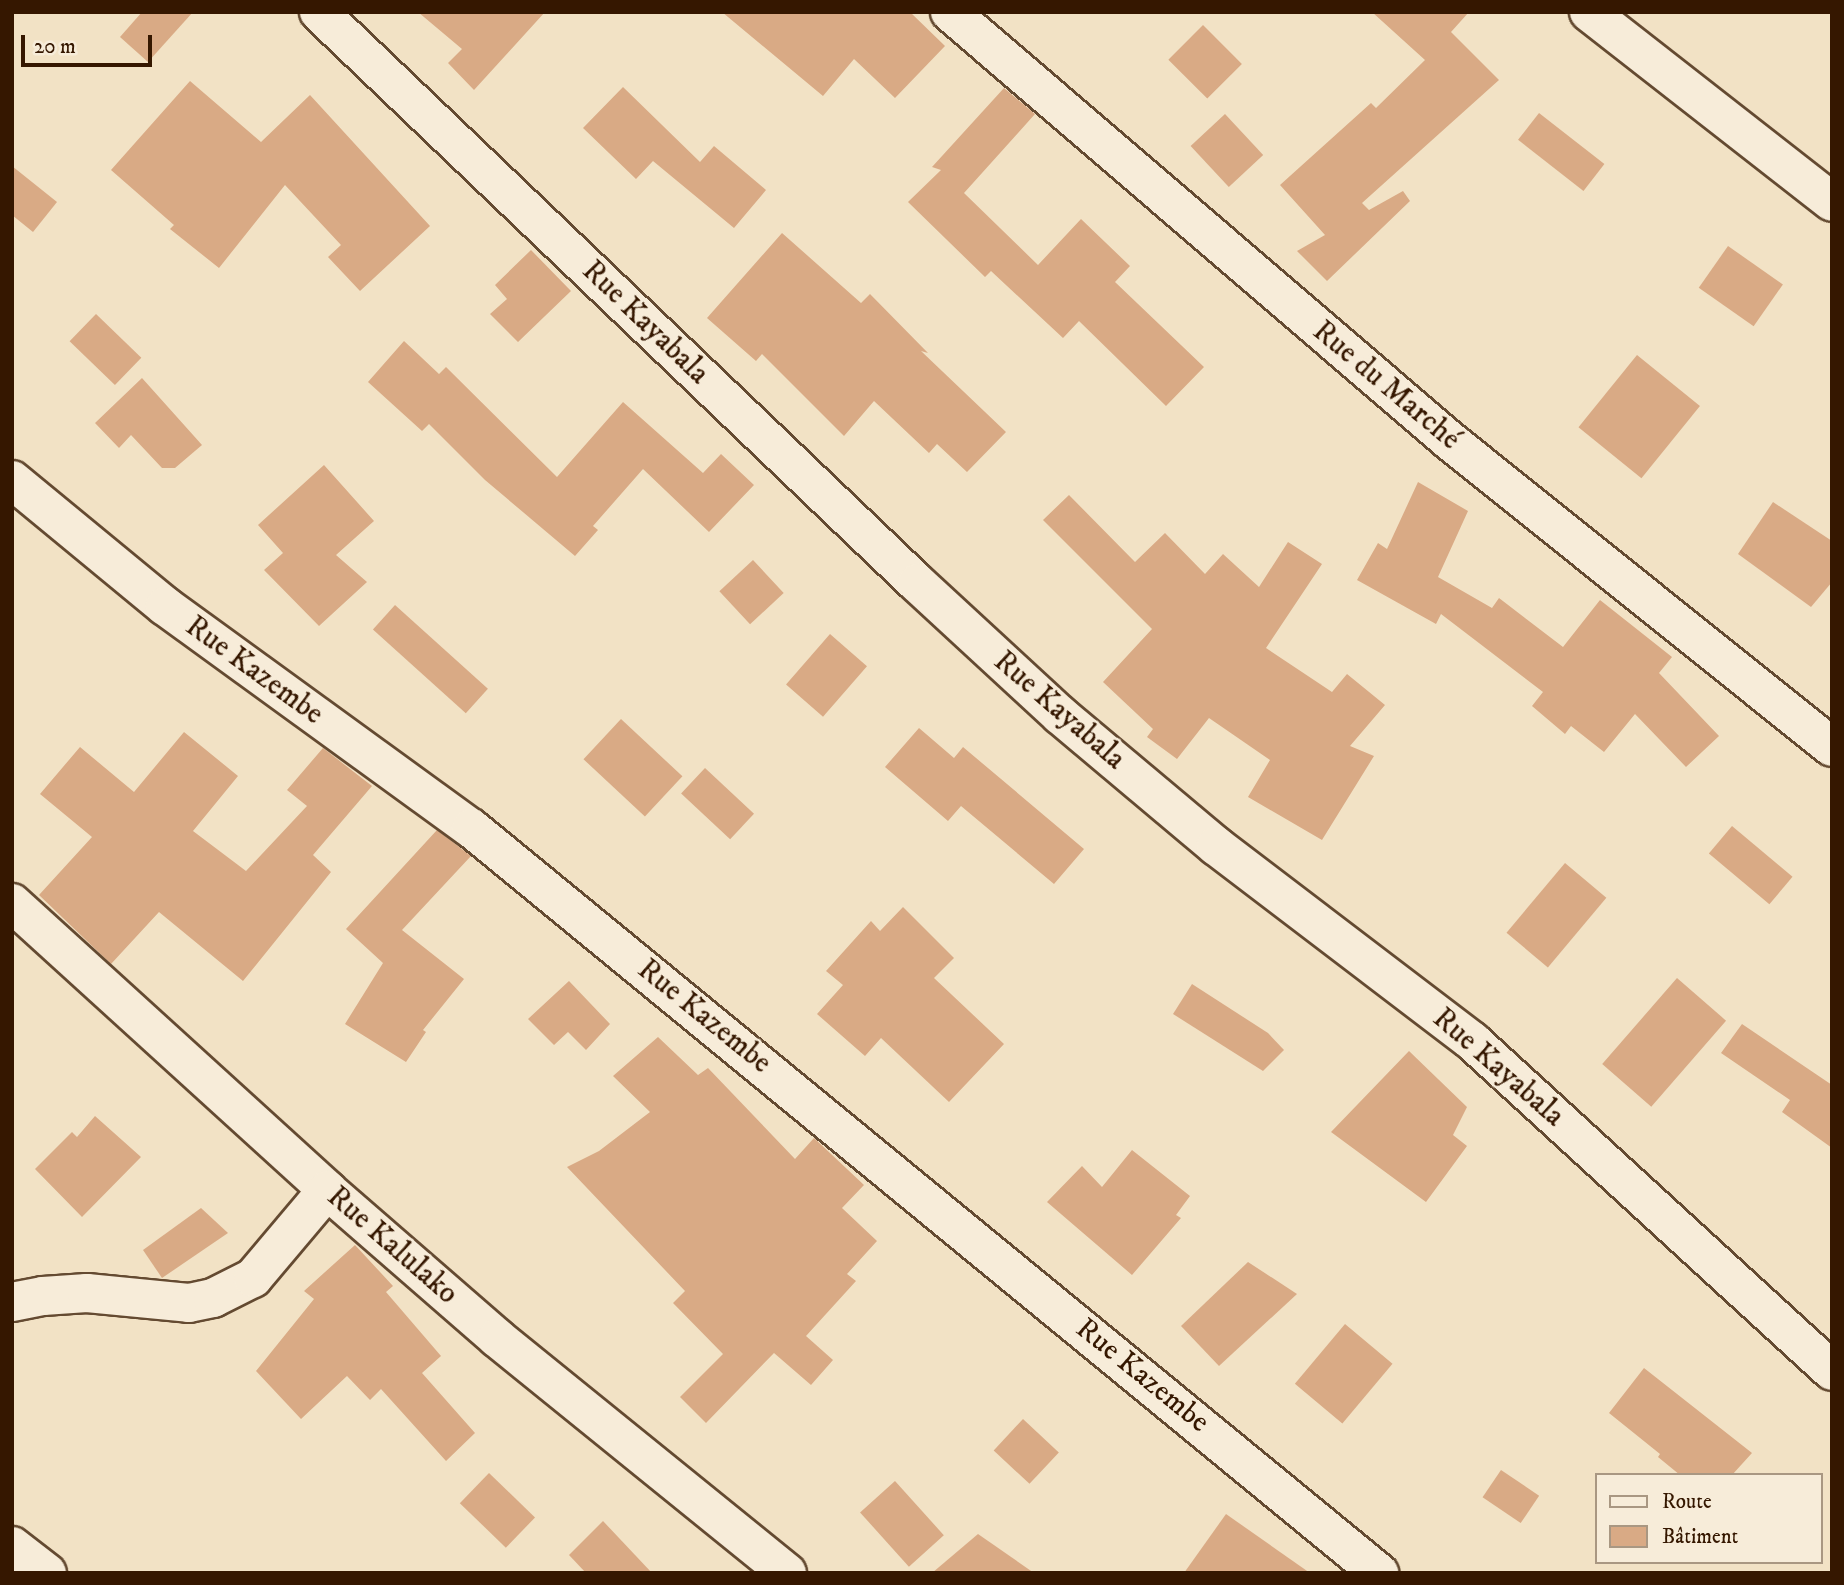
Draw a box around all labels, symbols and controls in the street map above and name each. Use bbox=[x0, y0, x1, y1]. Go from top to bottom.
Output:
scale bar bbox=[24, 21, 156, 65]
text: 20 m bbox=[34, 34, 76, 60]
street label: Rue Kayabala bbox=[574, 254, 716, 392]
street label: Rue du Marché bbox=[1305, 314, 1467, 458]
street label: Rue Kazembe bbox=[178, 609, 330, 733]
street label: Rue Kayabala bbox=[986, 644, 1132, 778]
street label: Rue Kazembe bbox=[630, 952, 778, 1082]
street label: Rue Kayabala bbox=[1425, 1001, 1571, 1135]
street label: Rue Kalulako bbox=[319, 1179, 465, 1313]
street label: Rue Kazembe bbox=[1068, 1311, 1216, 1441]
legend bbox=[1596, 1473, 1823, 1564]
text: Route bbox=[1662, 1489, 1712, 1515]
text: Bâtiment bbox=[1662, 1524, 1738, 1550]

